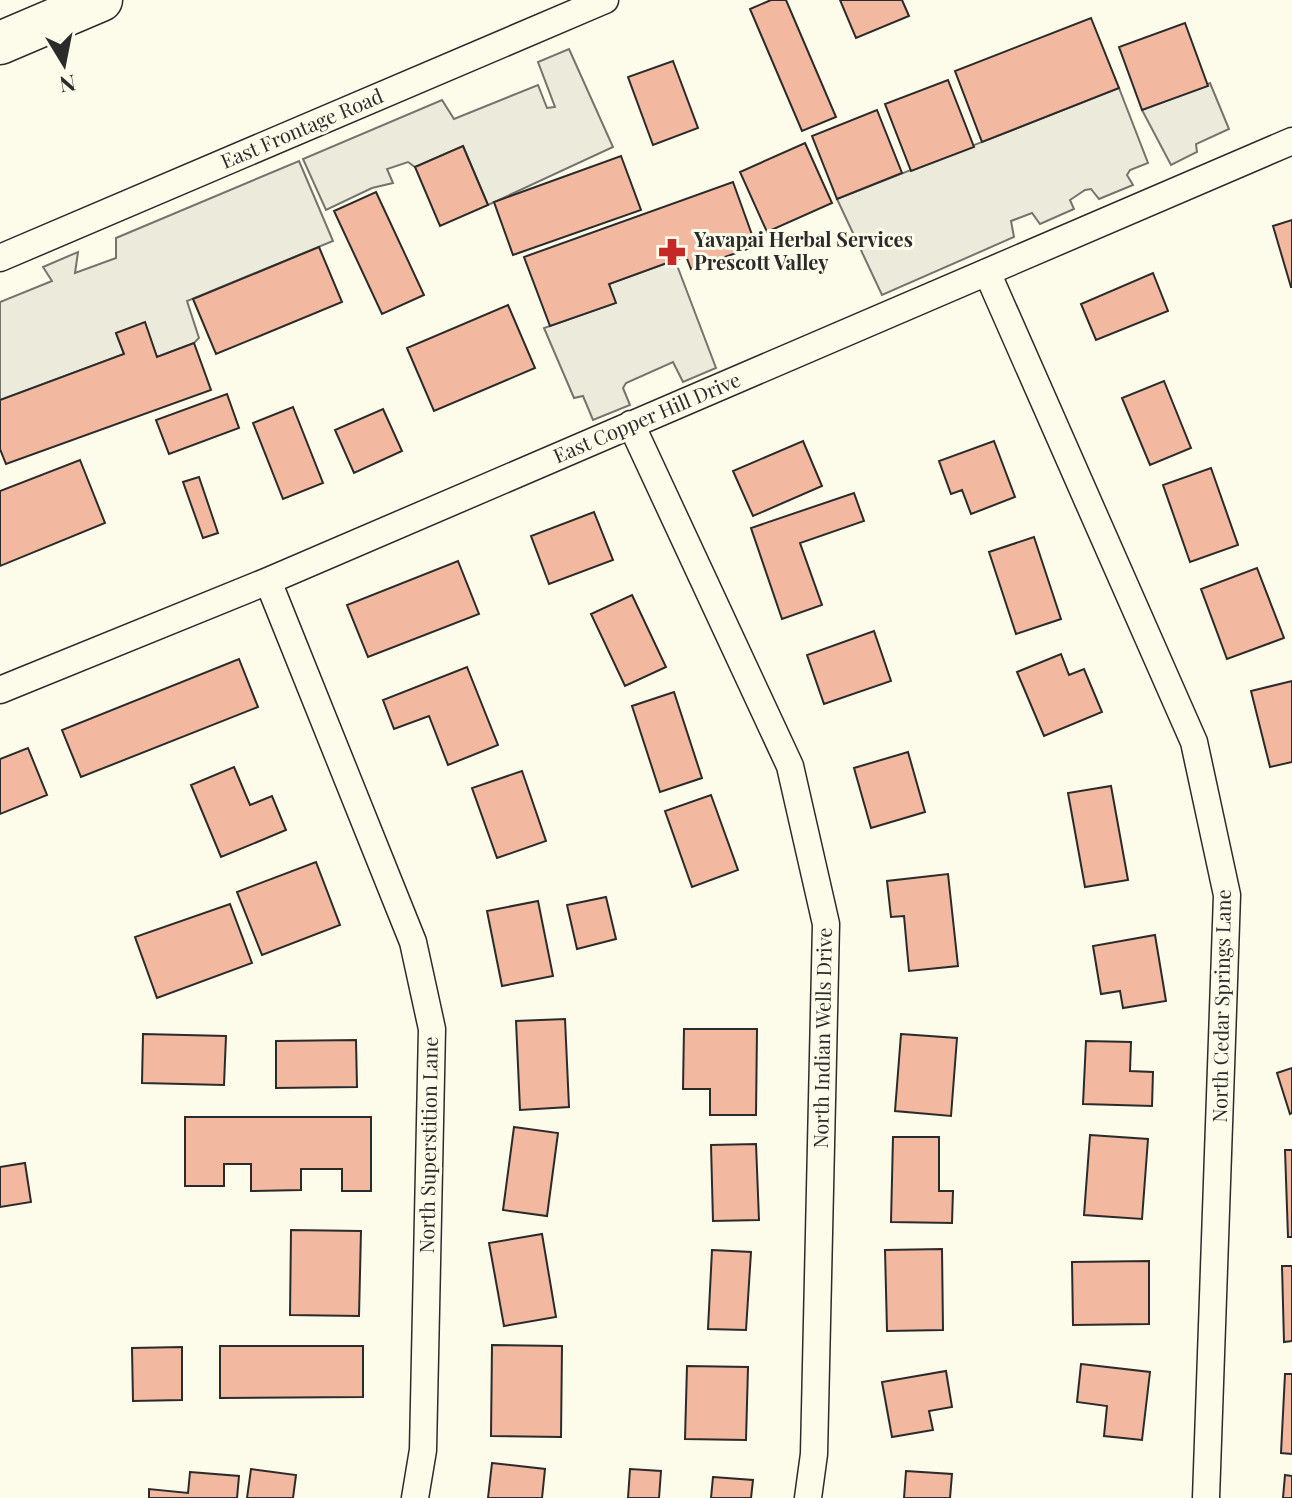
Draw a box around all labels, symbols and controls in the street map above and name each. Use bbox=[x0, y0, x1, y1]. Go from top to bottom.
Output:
north arrow bbox=[24, 24, 104, 104]
text: N bbox=[57, 69, 78, 101]
street label: East Frontage Road bbox=[216, 81, 387, 174]
place label: Yavapai Herbal Services Prescott Valley bbox=[693, 225, 913, 275]
pharmacy icon: Yavapai Herbal Services Prescott Valley bbox=[657, 237, 687, 267]
street label: East Copper Hill Drive bbox=[549, 365, 744, 468]
street label: North Cedar Springs Lane bbox=[1205, 889, 1236, 1123]
street label: North Indian Wells Drive bbox=[806, 927, 837, 1149]
street label: North Superstition Lane bbox=[412, 1036, 443, 1254]

